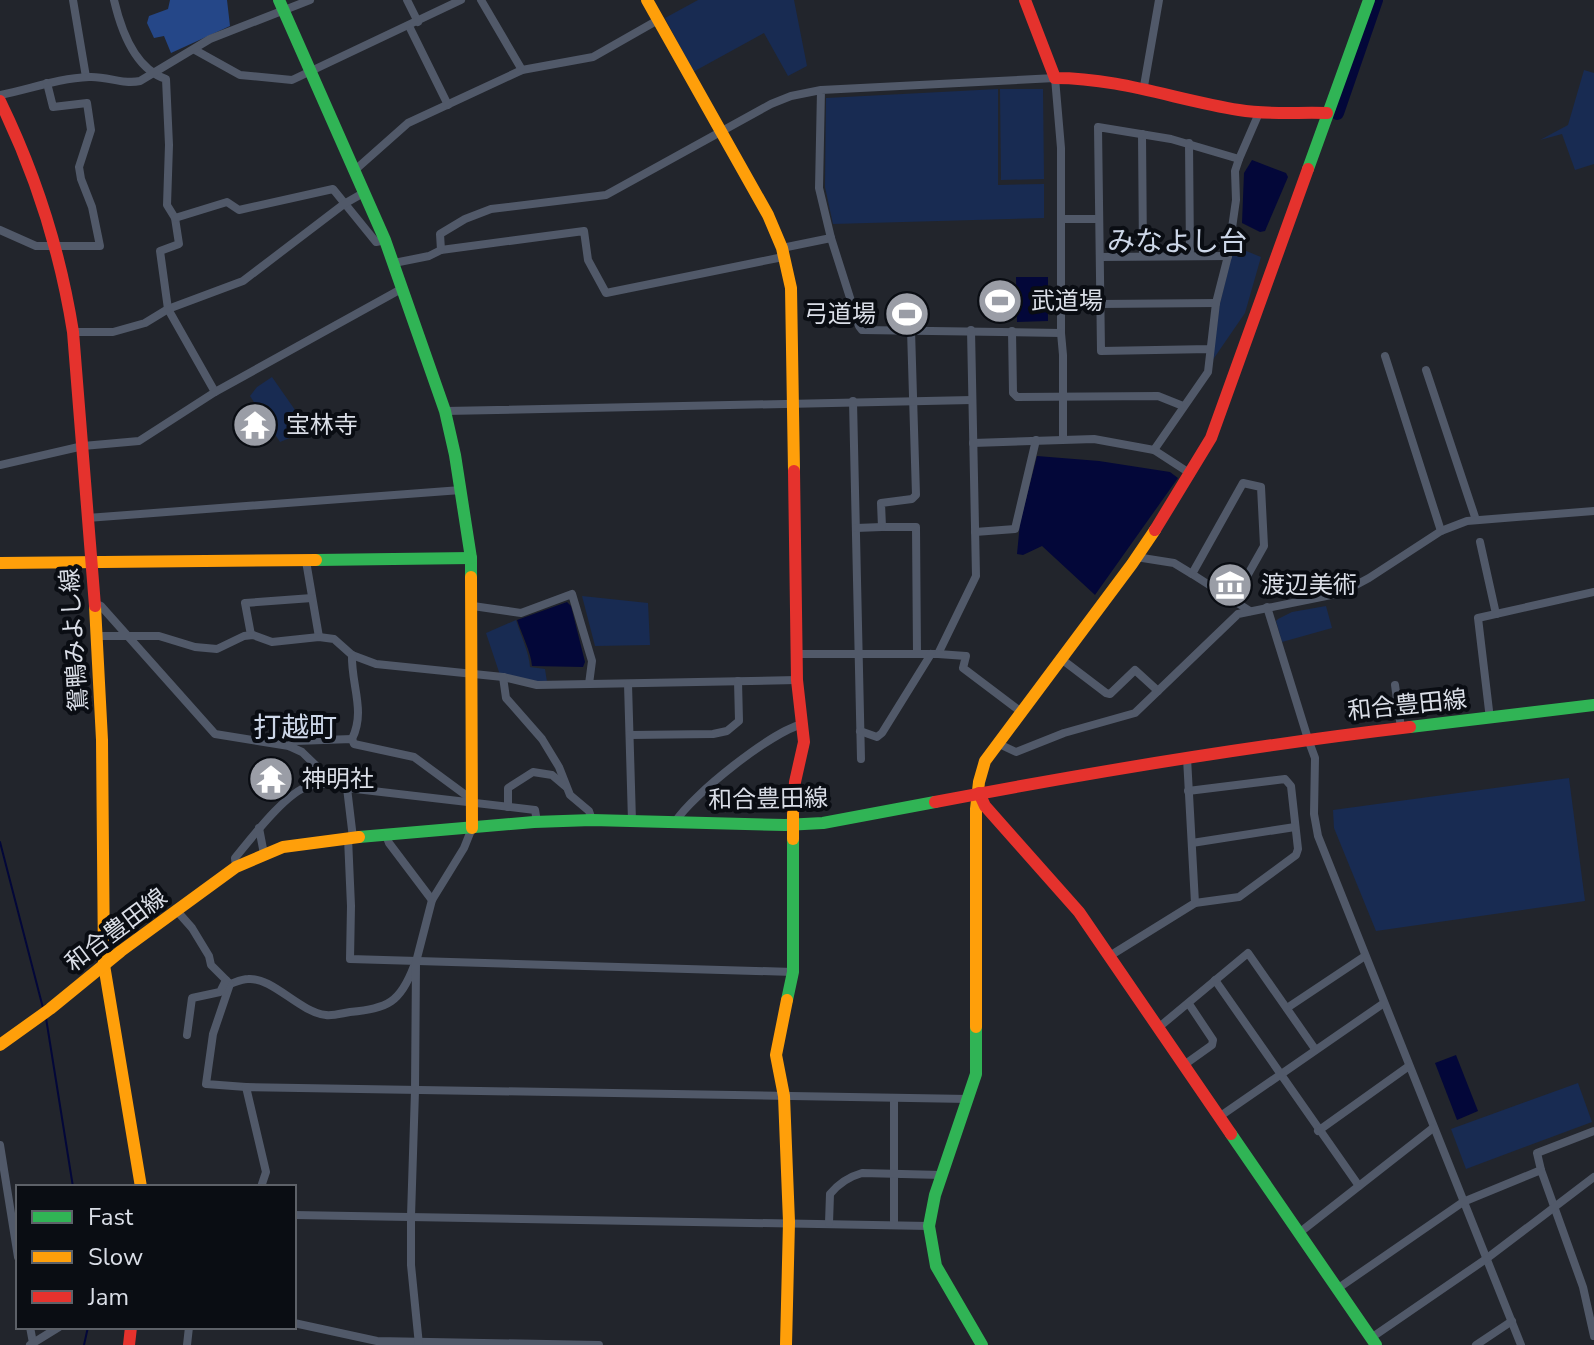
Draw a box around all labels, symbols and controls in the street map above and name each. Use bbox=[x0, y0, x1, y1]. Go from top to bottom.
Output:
district label: みなよし台 bbox=[1107, 223, 1247, 261]
sports icon: 武道場 bbox=[976, 277, 1024, 325]
place label: 武道場 bbox=[1031, 285, 1103, 317]
sports icon: 弓道場 bbox=[883, 290, 931, 338]
place label: 弓道場 bbox=[804, 298, 876, 330]
temple icon: 宝林寺 bbox=[231, 401, 279, 449]
place label: 宝林寺 bbox=[286, 409, 358, 441]
museum icon: 渡辺美術 bbox=[1206, 561, 1254, 609]
street label: 鴛鴨みよし線 bbox=[53, 567, 95, 713]
place label: 渡辺美術 bbox=[1261, 569, 1357, 601]
street label: 和合豊田線 bbox=[1346, 683, 1468, 727]
district label: 打越町 bbox=[253, 709, 337, 747]
temple icon: 神明社 bbox=[247, 755, 295, 803]
place label: 神明社 bbox=[302, 763, 374, 795]
street label: 和合豊田線 bbox=[708, 782, 828, 816]
street label: 和合豊田線 bbox=[58, 881, 174, 979]
legend bbox=[16, 1185, 296, 1329]
text: Fast bbox=[88, 1201, 134, 1233]
text: Slow bbox=[88, 1241, 143, 1273]
text: Jam bbox=[87, 1281, 129, 1313]

